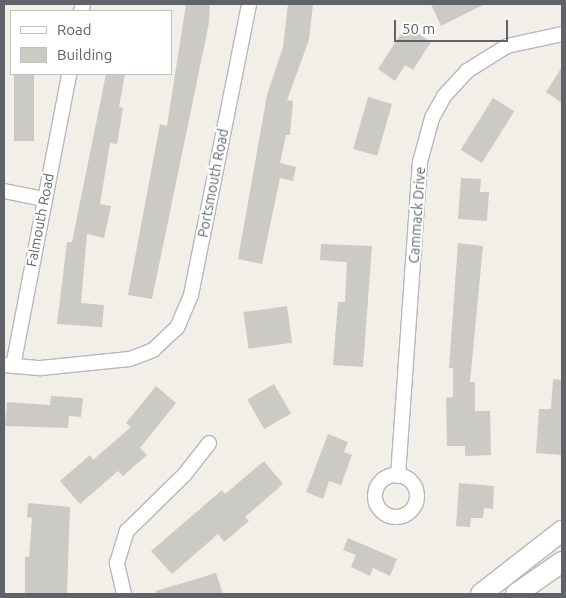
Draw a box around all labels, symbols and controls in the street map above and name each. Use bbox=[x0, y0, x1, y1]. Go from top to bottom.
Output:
legend bbox=[10, 10, 172, 75]
scale bar bbox=[396, 10, 510, 42]
text: 50 m bbox=[402, 20, 435, 37]
text: Road bbox=[57, 21, 92, 38]
text: Building bbox=[57, 46, 112, 63]
street label: Portsmouth Road bbox=[194, 127, 232, 239]
street label: Cammack Drive bbox=[405, 166, 429, 264]
street label: Falmouth Road bbox=[23, 172, 57, 268]

